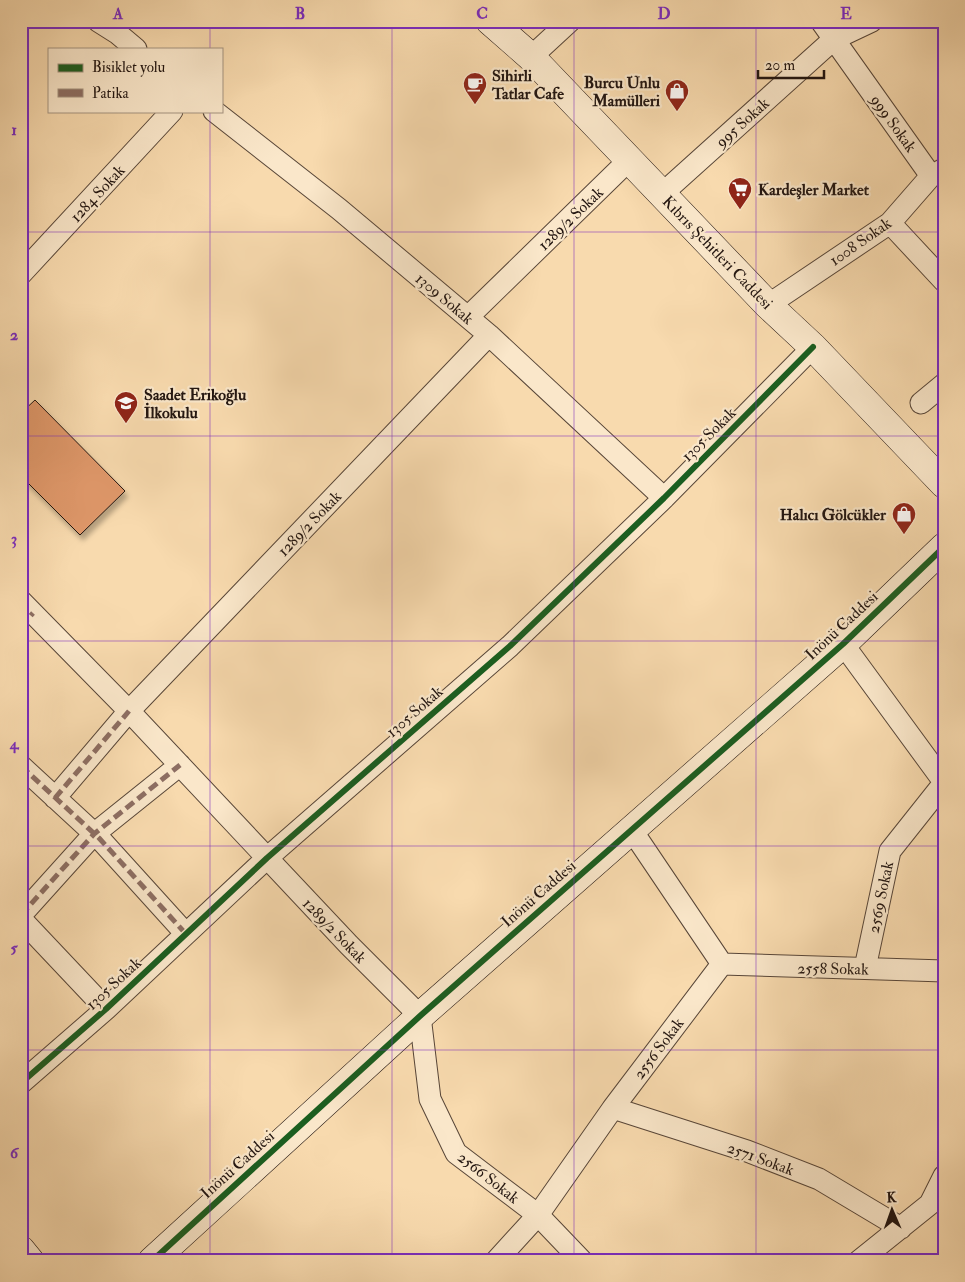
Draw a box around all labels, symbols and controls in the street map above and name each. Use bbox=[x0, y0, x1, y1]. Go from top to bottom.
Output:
text: A bbox=[112, 4, 124, 24]
text: B bbox=[295, 4, 305, 24]
text: C bbox=[476, 4, 488, 24]
text: D bbox=[657, 4, 671, 24]
text: E bbox=[840, 4, 852, 24]
legend bbox=[48, 48, 222, 112]
scale bar bbox=[758, 48, 824, 80]
text: 20 m bbox=[765, 56, 795, 75]
text: Bisiklet yolu bbox=[92, 58, 166, 77]
place label: Sihirli Tatlar Cafe bbox=[491, 66, 564, 104]
cafe icon: Sihirli Tatlar Cafe bbox=[462, 71, 488, 105]
place label: Burcu Unlu Mamülleri bbox=[584, 73, 661, 111]
shop icon: Burcu Unlu Mamülleri bbox=[664, 78, 690, 112]
text: Patika bbox=[92, 84, 129, 103]
street label: 999 Sokak bbox=[865, 90, 921, 157]
street label: 995 Sokak bbox=[711, 93, 774, 153]
text: 1 bbox=[11, 120, 17, 140]
street label: 1284 Sokak bbox=[66, 160, 130, 227]
supermarket icon: Kardeşler Market bbox=[727, 176, 753, 210]
place label: Kardeşler Market bbox=[758, 180, 870, 200]
street label: 1289/2 Sokak bbox=[534, 182, 608, 255]
street label: Kıbrıs Şehitleri Caddesi bbox=[658, 192, 777, 314]
street label: 1008 Sokak bbox=[826, 213, 896, 270]
street label: 1309 Sokak bbox=[411, 269, 478, 329]
text: 2 bbox=[10, 325, 18, 345]
place label: Saadet Erikoğlu İlkokulu bbox=[144, 385, 247, 423]
school or university icon: Saadet Erikoğlu İlkokulu bbox=[113, 390, 139, 424]
street label: 1305 Sokak bbox=[677, 403, 740, 466]
street label: 1289/2 Sokak bbox=[274, 486, 346, 561]
shop icon: Halıcı Gölcükler bbox=[891, 501, 917, 535]
place label: Halıcı Gölcükler bbox=[780, 505, 887, 525]
text: 3 bbox=[11, 529, 17, 549]
street label: Inönü Caddesi bbox=[801, 587, 882, 665]
street label: 1305 Sokak bbox=[382, 681, 447, 742]
text: 4 bbox=[9, 734, 20, 754]
street label: Inönü Caddesi bbox=[497, 856, 580, 932]
street label: 2569 Sokak bbox=[864, 859, 898, 935]
street label: 1289/2 Sokak bbox=[298, 894, 371, 968]
text: 5 bbox=[10, 938, 18, 958]
street label: 1305 Sokak bbox=[82, 953, 146, 1014]
street label: 2558 Sokak bbox=[797, 958, 869, 980]
street label: 2556 Sokak bbox=[629, 1014, 689, 1083]
street label: Inönü Caddesi bbox=[197, 1126, 279, 1203]
street label: 2571 Sokak bbox=[724, 1138, 797, 1180]
text: 6 bbox=[10, 1143, 20, 1163]
street label: 2566 Sokak bbox=[454, 1147, 524, 1208]
north arrow bbox=[868, 1184, 918, 1234]
text: K bbox=[886, 1189, 898, 1206]

